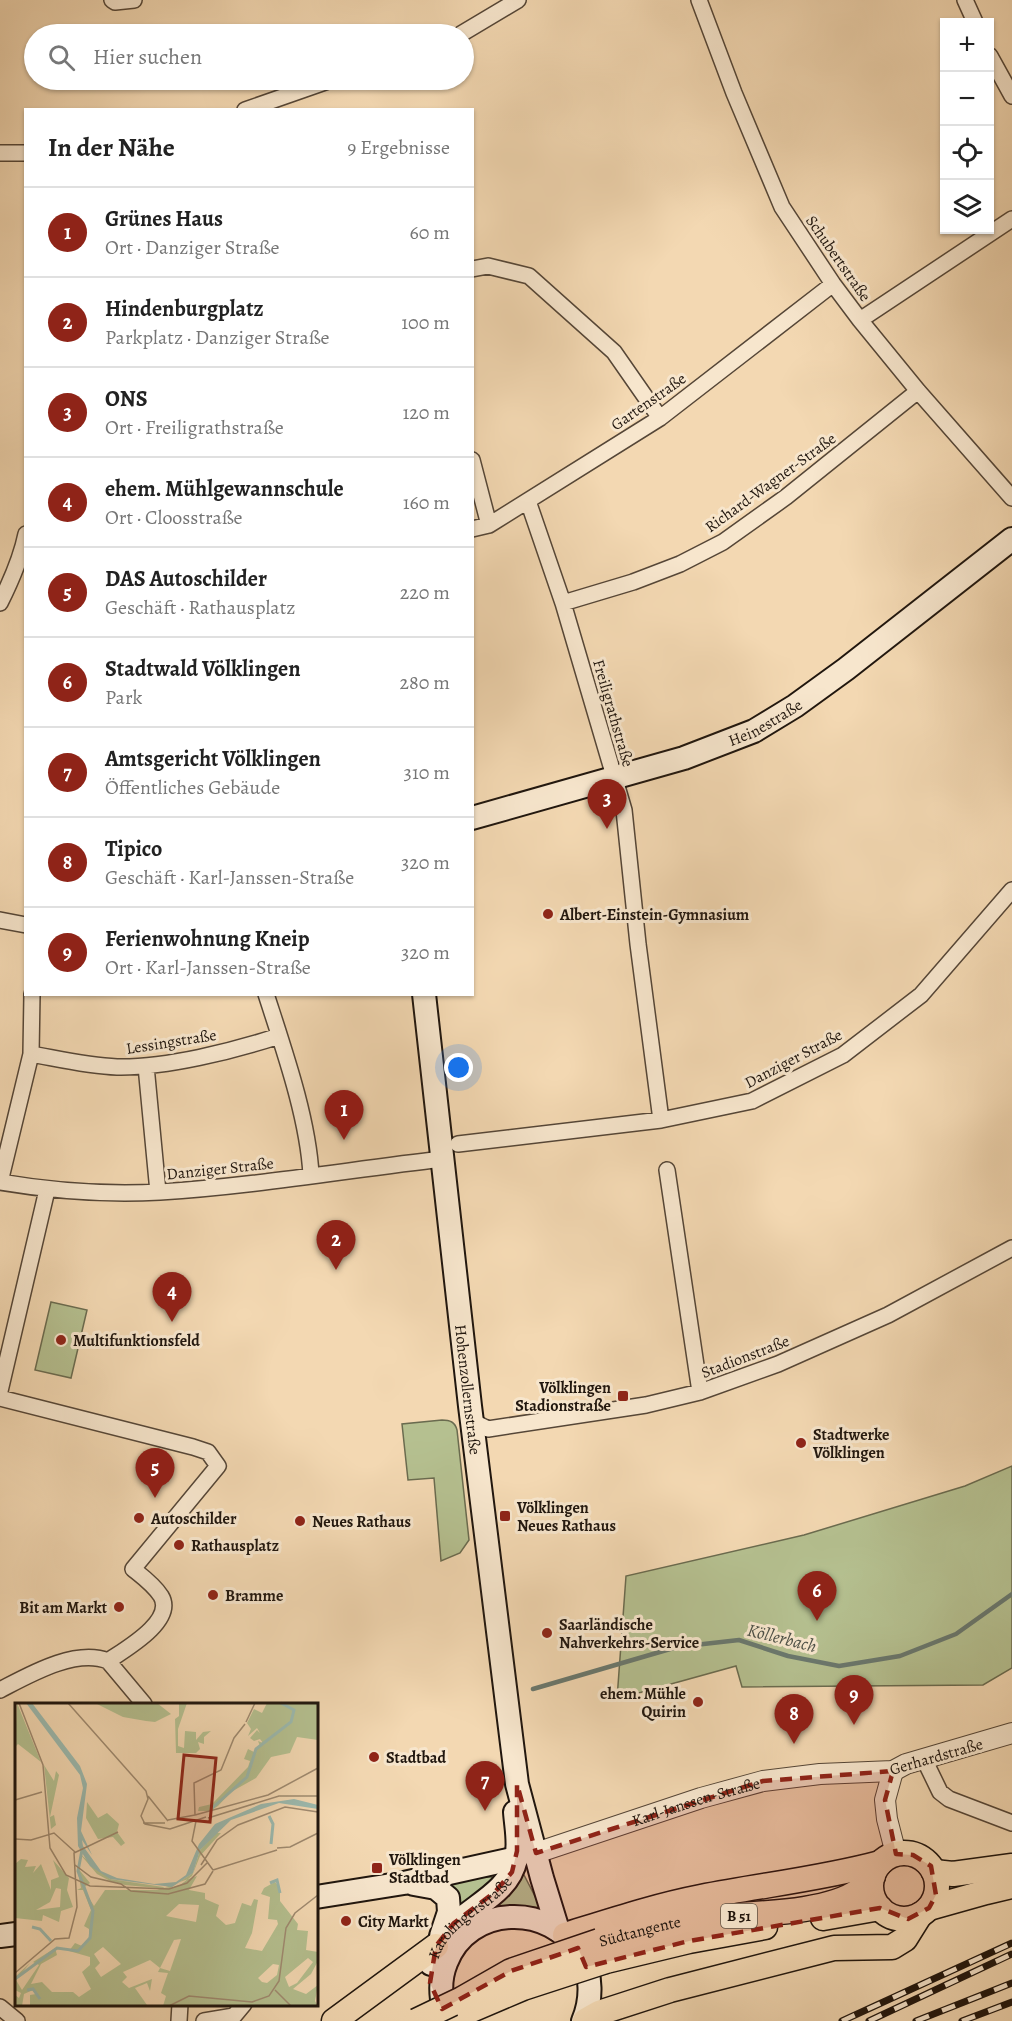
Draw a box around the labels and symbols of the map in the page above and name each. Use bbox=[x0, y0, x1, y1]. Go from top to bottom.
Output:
street label: Schubertstraße bbox=[800, 211, 876, 306]
street label: Gartenstraße bbox=[607, 368, 691, 436]
street label: Richard-Wagner-Straße bbox=[701, 428, 841, 538]
street label: Freiligrathstraße bbox=[587, 657, 639, 770]
street label: Heinestraße bbox=[725, 694, 807, 752]
pin: 3 bbox=[588, 780, 626, 829]
place label: Albert-Einstein-Gymnasium bbox=[559, 904, 750, 926]
marker: Albert-Einstein-Gymnasium bbox=[541, 907, 555, 921]
street label: Lessingstraße bbox=[124, 1024, 218, 1060]
street label: Danziger Straße bbox=[741, 1024, 846, 1094]
your location bbox=[444, 1053, 473, 1082]
pin: 1 bbox=[324, 1090, 364, 1140]
street label: Danziger Straße bbox=[165, 1152, 275, 1186]
pin: 2 bbox=[316, 1220, 356, 1270]
pin: 4 bbox=[152, 1272, 192, 1322]
street label: Hohenzollernstraße bbox=[449, 1323, 486, 1456]
place label: Multifunktionsfeld bbox=[73, 1330, 200, 1352]
street label: Stadionstraße bbox=[698, 1330, 793, 1384]
marker: Multifunktionsfeld bbox=[54, 1333, 68, 1347]
place label: Völklingen Stadionstraße bbox=[515, 1377, 611, 1417]
marker: Völklingen Stadionstraße bbox=[616, 1389, 630, 1403]
place label: Stadtwerke Völklingen bbox=[812, 1424, 889, 1464]
marker: Stadtwerke Völklingen bbox=[794, 1436, 808, 1450]
pin: 5 bbox=[136, 1448, 174, 1498]
place label: Völklingen Neues Rathaus bbox=[516, 1497, 616, 1537]
place label: Autoschilder bbox=[150, 1508, 237, 1530]
marker: Völklingen Neues Rathaus bbox=[498, 1509, 512, 1523]
marker: Autoschilder bbox=[132, 1511, 146, 1525]
place label: Neues Rathaus bbox=[312, 1511, 411, 1533]
marker: Neues Rathaus bbox=[293, 1514, 307, 1528]
place label: Rathausplatz bbox=[191, 1535, 279, 1557]
marker: Rathausplatz bbox=[172, 1538, 186, 1552]
pin: 6 bbox=[798, 1572, 836, 1621]
place label: Bramme bbox=[225, 1585, 283, 1607]
marker: Bramme bbox=[206, 1588, 220, 1602]
place label: Bit am Markt bbox=[19, 1597, 108, 1619]
marker: Bit am Markt bbox=[112, 1600, 126, 1614]
place label: Saarländische Nahverkehrs-Service bbox=[559, 1614, 699, 1654]
water label: Köllerbach bbox=[745, 1618, 819, 1658]
marker: Saarländische Nahverkehrs-Service bbox=[540, 1626, 554, 1640]
pin: 9 bbox=[834, 1676, 874, 1725]
place label: ehem. Mühle Quirin bbox=[600, 1683, 686, 1723]
pin: 8 bbox=[774, 1694, 814, 1744]
marker: ehem. Mühle Quirin bbox=[691, 1695, 705, 1709]
inset map bbox=[15, 1703, 318, 2006]
street label: Gerhardstraße bbox=[887, 1733, 985, 1781]
place label: Stadtbad bbox=[386, 1747, 447, 1769]
marker: Stadtbad bbox=[367, 1750, 381, 1764]
pin: 7 bbox=[466, 1762, 504, 1811]
street label: Karl-Janssen-Straße bbox=[629, 1772, 762, 1832]
place label: Völklingen Stadtbad bbox=[388, 1849, 461, 1889]
marker: Völklingen Stadtbad bbox=[370, 1861, 384, 1875]
street label: Karolingerstraße bbox=[423, 1872, 518, 1962]
road number: B 51 bbox=[721, 1904, 757, 1928]
place label: City Markt bbox=[358, 1911, 430, 1933]
street label: Südtangente bbox=[597, 1911, 683, 1953]
marker: City Markt bbox=[339, 1914, 353, 1928]

